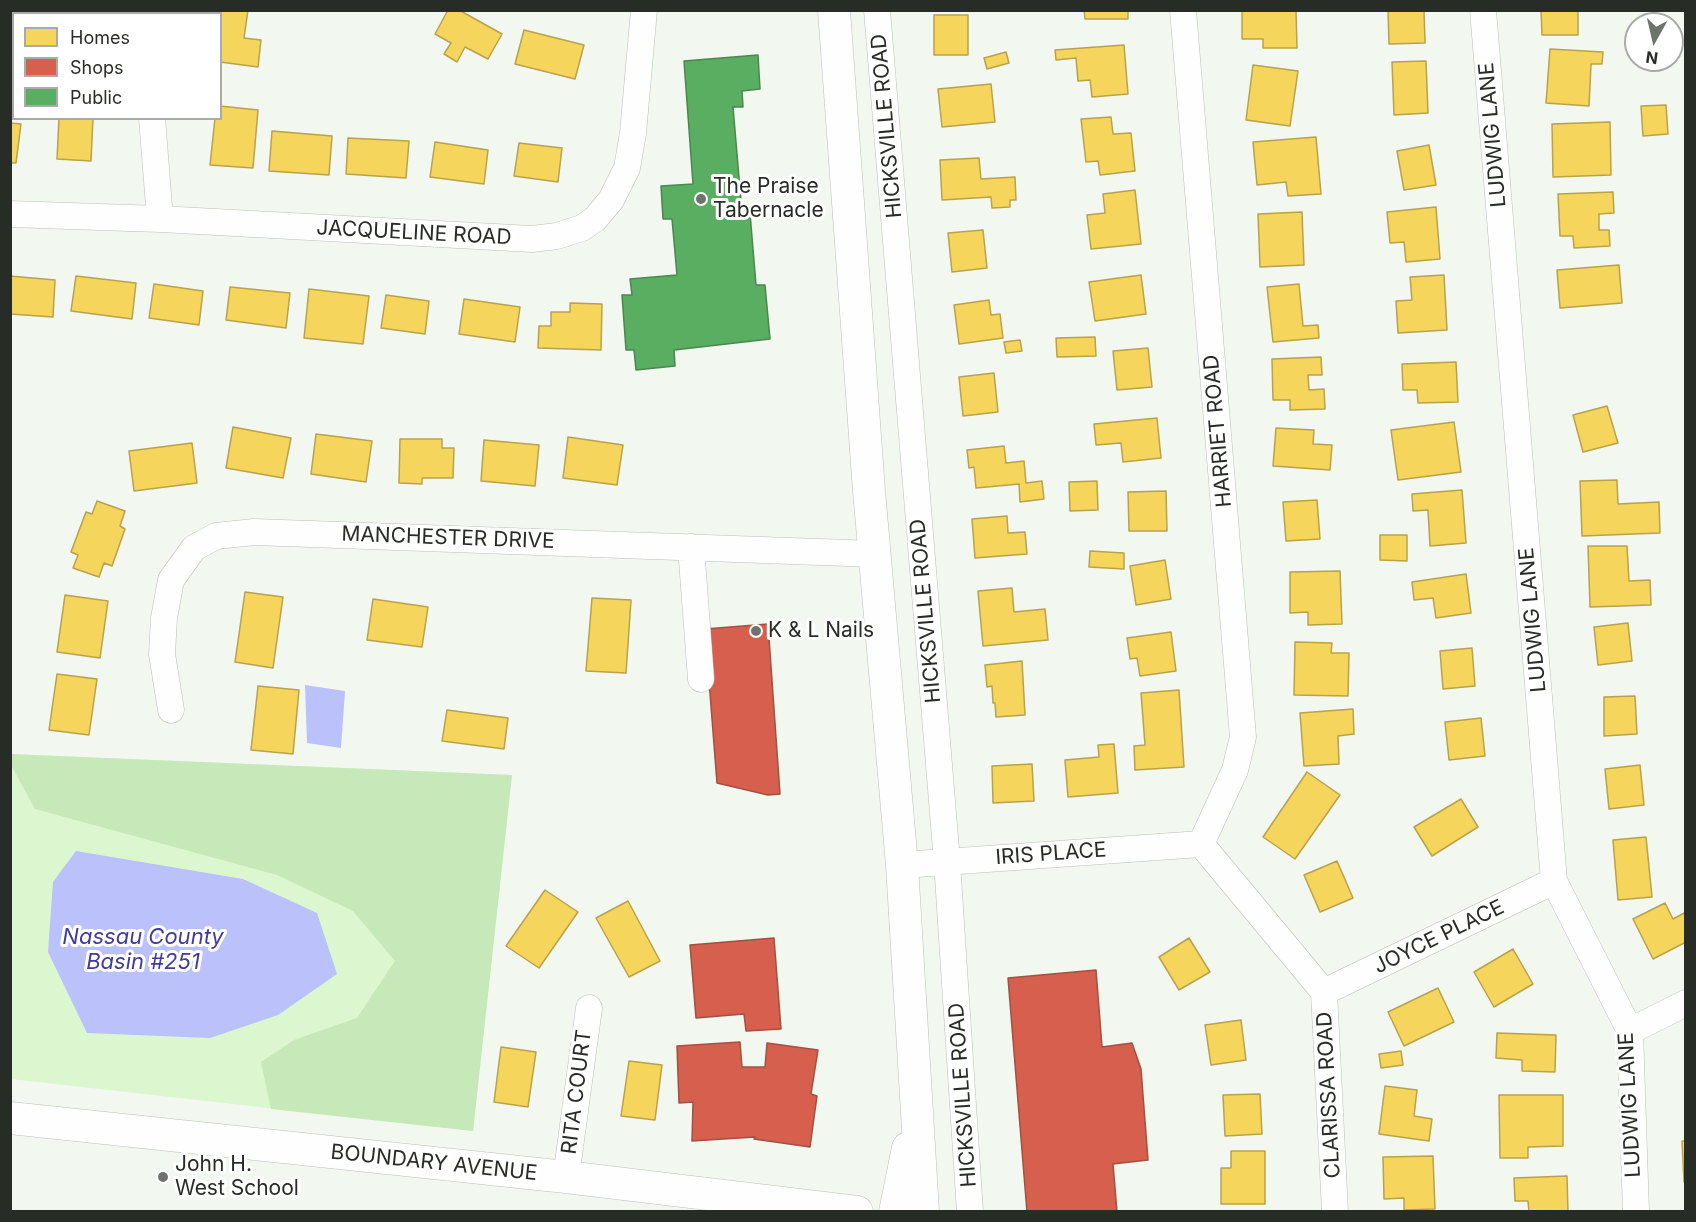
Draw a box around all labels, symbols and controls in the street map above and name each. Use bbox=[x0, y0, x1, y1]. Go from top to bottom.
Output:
legend bbox=[12, 12, 222, 120]
north arrow bbox=[1624, 12, 1684, 72]
text: Homes bbox=[70, 27, 130, 48]
street label: HICKSVILLE ROAD bbox=[866, 33, 908, 219]
text: N bbox=[1644, 47, 1659, 69]
text: Shops bbox=[70, 57, 124, 78]
street label: LUDWIG LANE bbox=[1474, 61, 1512, 209]
text: Public bbox=[70, 87, 122, 108]
place label: The Praise Tabernacle bbox=[713, 174, 824, 224]
marker: The Praise Tabernacle bbox=[694, 192, 708, 206]
street label: JACQUELINE ROAD bbox=[316, 215, 512, 251]
street label: HARRIET ROAD bbox=[1199, 354, 1237, 508]
street label: HICKSVILLE ROAD bbox=[905, 518, 947, 704]
street label: MANCHESTER DRIVE bbox=[341, 522, 555, 554]
street label: LUDWIG LANE bbox=[1514, 546, 1552, 694]
place label: K & L Nails bbox=[768, 618, 874, 644]
marker: K & L Nails bbox=[749, 624, 763, 638]
street label: IRIS PLACE bbox=[995, 838, 1107, 870]
street label: JOYCE PLACE bbox=[1370, 895, 1508, 979]
water label: Nassau County Basin #251 bbox=[62, 924, 224, 975]
street label: HICKSVILLE ROAD bbox=[944, 1002, 982, 1188]
street label: CLARISSA ROAD bbox=[1312, 1011, 1346, 1179]
street label: RITA COURT bbox=[557, 1028, 597, 1156]
street label: LUDWIG LANE bbox=[1614, 1032, 1646, 1178]
street label: BOUNDARY AVENUE bbox=[329, 1140, 539, 1186]
place label: John H. West School bbox=[175, 1152, 299, 1202]
marker: John H. West School bbox=[156, 1170, 170, 1184]

